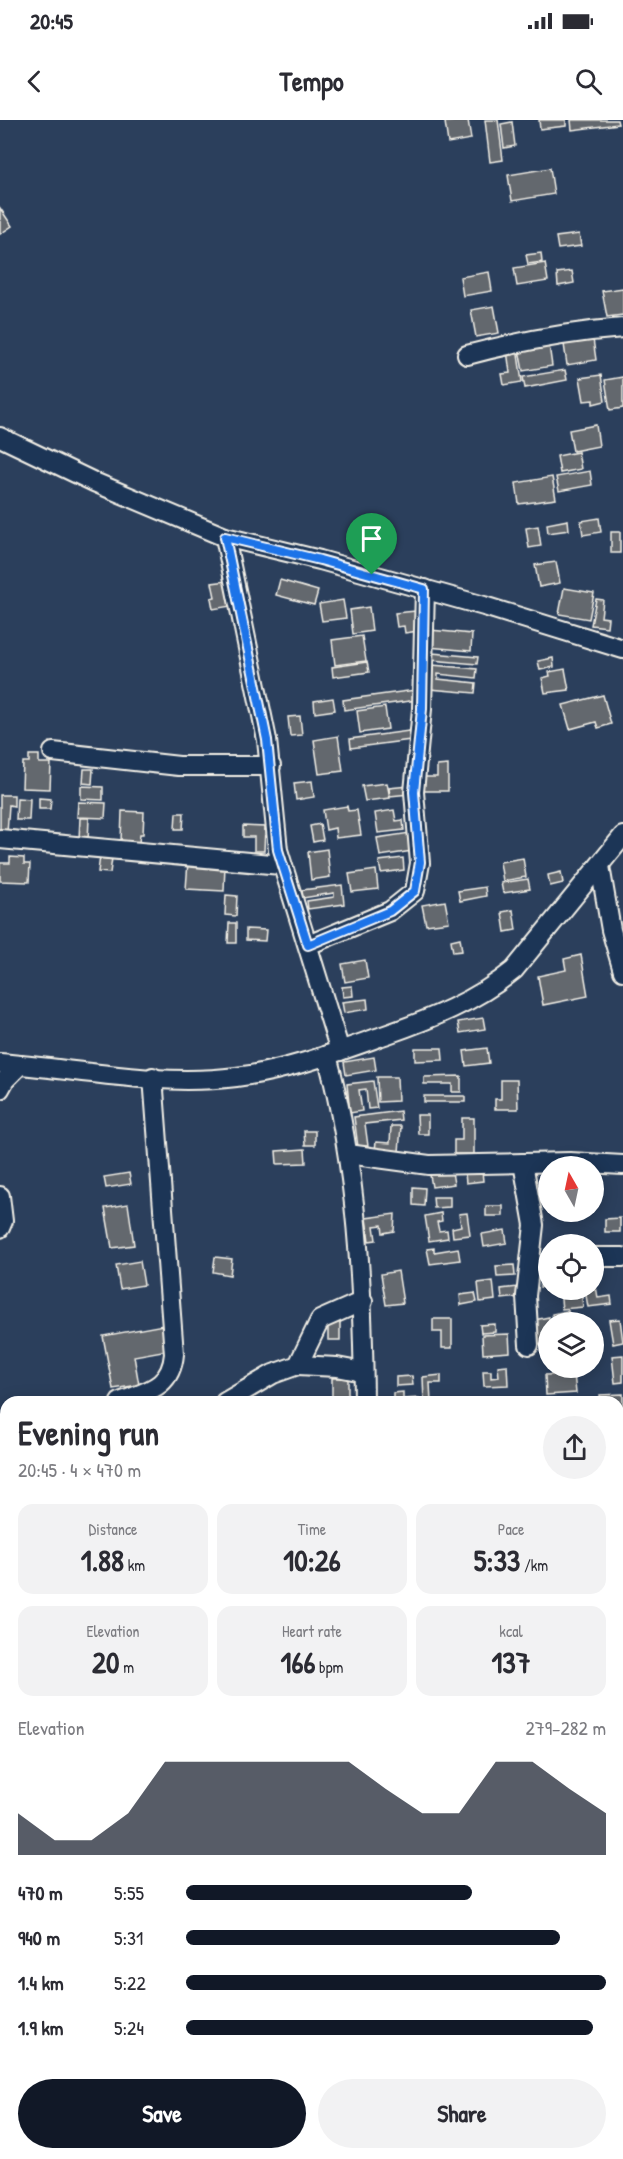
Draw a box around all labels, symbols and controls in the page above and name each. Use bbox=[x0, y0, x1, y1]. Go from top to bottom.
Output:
text: 20:45 bbox=[30, 6, 73, 36]
text: Tempo bbox=[279, 63, 344, 99]
icon: back bbox=[18, 65, 51, 98]
icon: search bbox=[572, 65, 605, 98]
pin bbox=[346, 513, 397, 575]
icon: arrive bbox=[355, 522, 388, 555]
north arrow bbox=[538, 1156, 604, 1222]
map controls bbox=[538, 1156, 604, 1378]
button: locate bbox=[538, 1234, 604, 1300]
button: layers bbox=[538, 1312, 604, 1378]
text: Evening run bbox=[18, 1411, 159, 1455]
button: share bbox=[543, 1416, 606, 1479]
text: 20:45 · 4 × 470 m bbox=[18, 1456, 141, 1483]
text: Distance bbox=[89, 1518, 137, 1540]
text: Time bbox=[298, 1518, 326, 1540]
text: Pace bbox=[498, 1518, 524, 1540]
text: 1.88 bbox=[81, 1540, 124, 1580]
text: 10:26 bbox=[283, 1540, 341, 1580]
text: 5:33 bbox=[474, 1540, 520, 1580]
text: km bbox=[124, 1554, 145, 1576]
text: /km bbox=[520, 1554, 548, 1576]
text: Elevation bbox=[86, 1620, 140, 1642]
text: Heart rate bbox=[282, 1620, 342, 1642]
text: kcal bbox=[499, 1620, 523, 1642]
text: 20 bbox=[92, 1642, 119, 1682]
text: 166 bbox=[281, 1642, 315, 1682]
text: 137 bbox=[491, 1642, 531, 1682]
text: m bbox=[119, 1656, 134, 1678]
text: bpm bbox=[315, 1656, 343, 1678]
text: Elevation bbox=[18, 1714, 84, 1741]
text: 279–282 m bbox=[525, 1714, 606, 1741]
text: 470 m bbox=[18, 1879, 63, 1906]
text: 5:55 bbox=[114, 1879, 144, 1906]
text: 940 m bbox=[18, 1924, 60, 1951]
text: 5:31 bbox=[114, 1924, 143, 1951]
text: 1.4 km bbox=[18, 1969, 64, 1996]
text: 5:22 bbox=[114, 1969, 146, 1996]
text: 1.9 km bbox=[18, 2014, 63, 2041]
text: 5:24 bbox=[114, 2014, 144, 2041]
button: Save bbox=[18, 2079, 306, 2148]
button: Share bbox=[318, 2079, 606, 2148]

